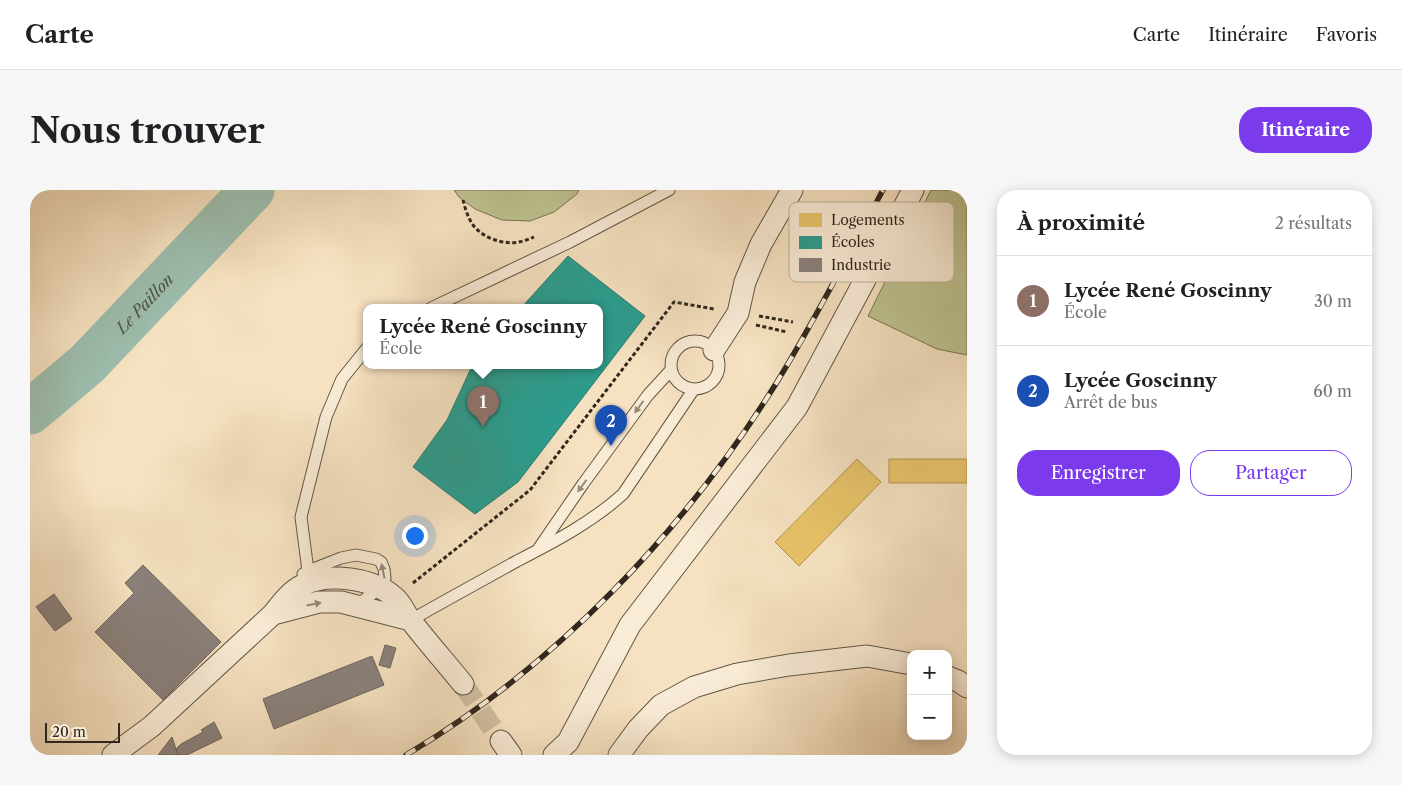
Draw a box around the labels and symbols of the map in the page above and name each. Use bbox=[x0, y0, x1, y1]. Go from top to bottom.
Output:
legend bbox=[789, 202, 954, 282]
text: Logements bbox=[831, 211, 905, 229]
text: Écoles bbox=[831, 233, 875, 251]
text: Industrie bbox=[831, 256, 891, 274]
water label: Le Paillon bbox=[110, 269, 178, 339]
pin: 1 bbox=[467, 386, 499, 427]
one-way arrow bbox=[634, 400, 645, 413]
pin: 2 bbox=[595, 405, 627, 446]
one-way arrow bbox=[577, 479, 587, 492]
your location bbox=[402, 523, 428, 549]
one-way arrow bbox=[378, 562, 386, 578]
one-way arrow bbox=[307, 600, 322, 608]
scale bar bbox=[45, 720, 120, 743]

